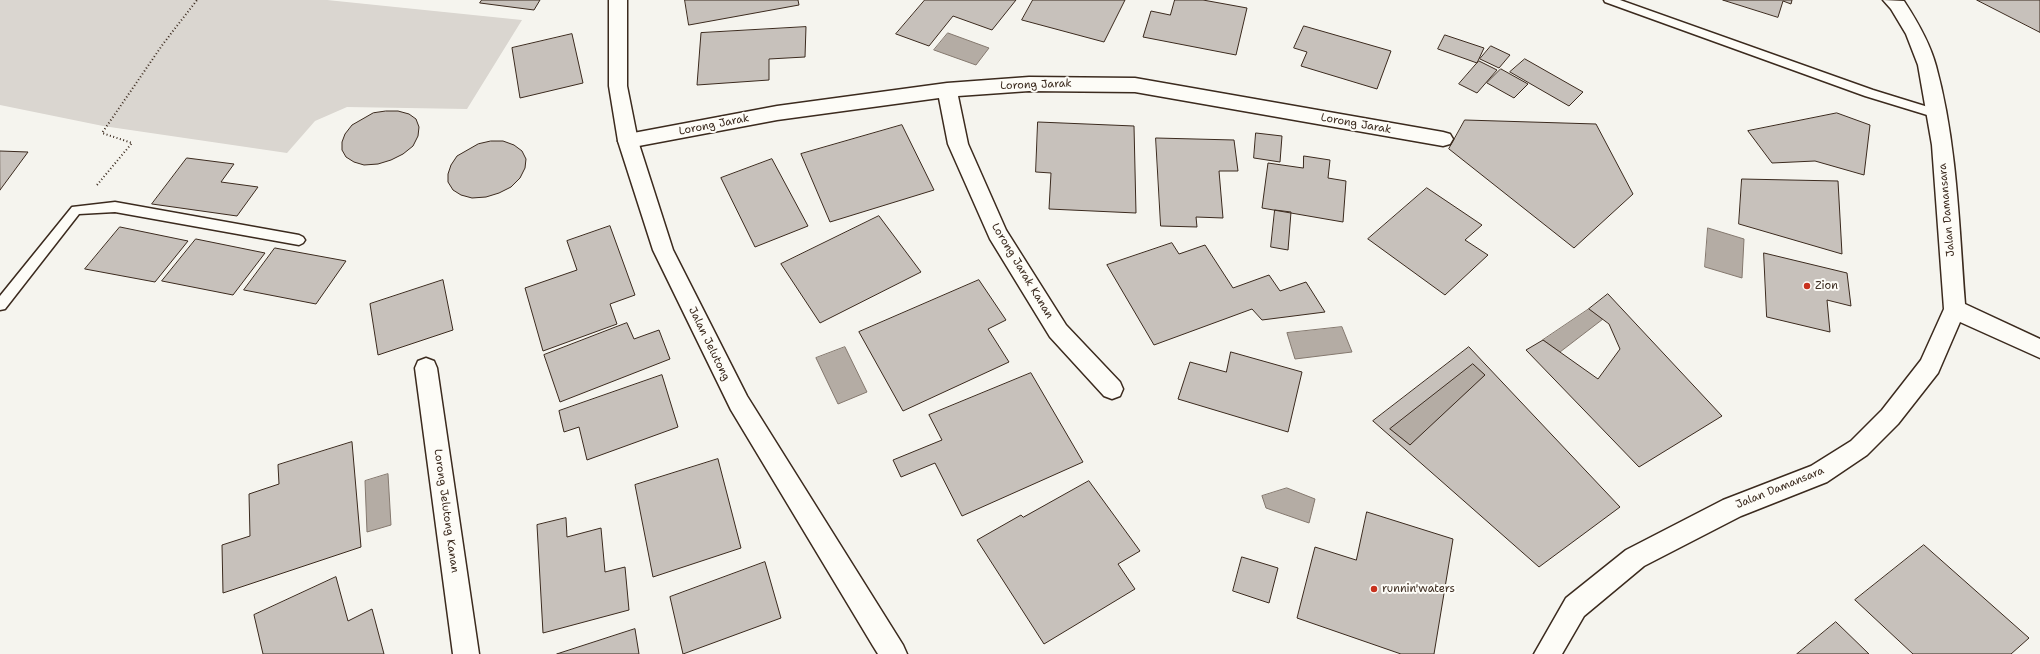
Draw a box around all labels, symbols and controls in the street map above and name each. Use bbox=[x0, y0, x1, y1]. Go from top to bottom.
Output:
street label: Lorong Jarak bbox=[1000, 77, 1072, 93]
street label: Lorong Jarak bbox=[1320, 111, 1392, 137]
street label: Lorong Jarak bbox=[678, 112, 750, 138]
street label: Jalan Damansara bbox=[1936, 163, 1958, 257]
street label: Lorong Jarak Kanan bbox=[988, 221, 1056, 321]
place label: Zion bbox=[1815, 279, 1838, 293]
marker: Zion bbox=[1802, 281, 1812, 291]
street label: Jalan Jelutong bbox=[685, 305, 733, 383]
street label: Lorong Jelutong Kanan bbox=[431, 448, 461, 574]
street label: Jalan Damansara bbox=[1734, 464, 1826, 512]
place label: runnin'waters bbox=[1382, 582, 1455, 596]
marker: runnin'waters bbox=[1369, 584, 1379, 594]

